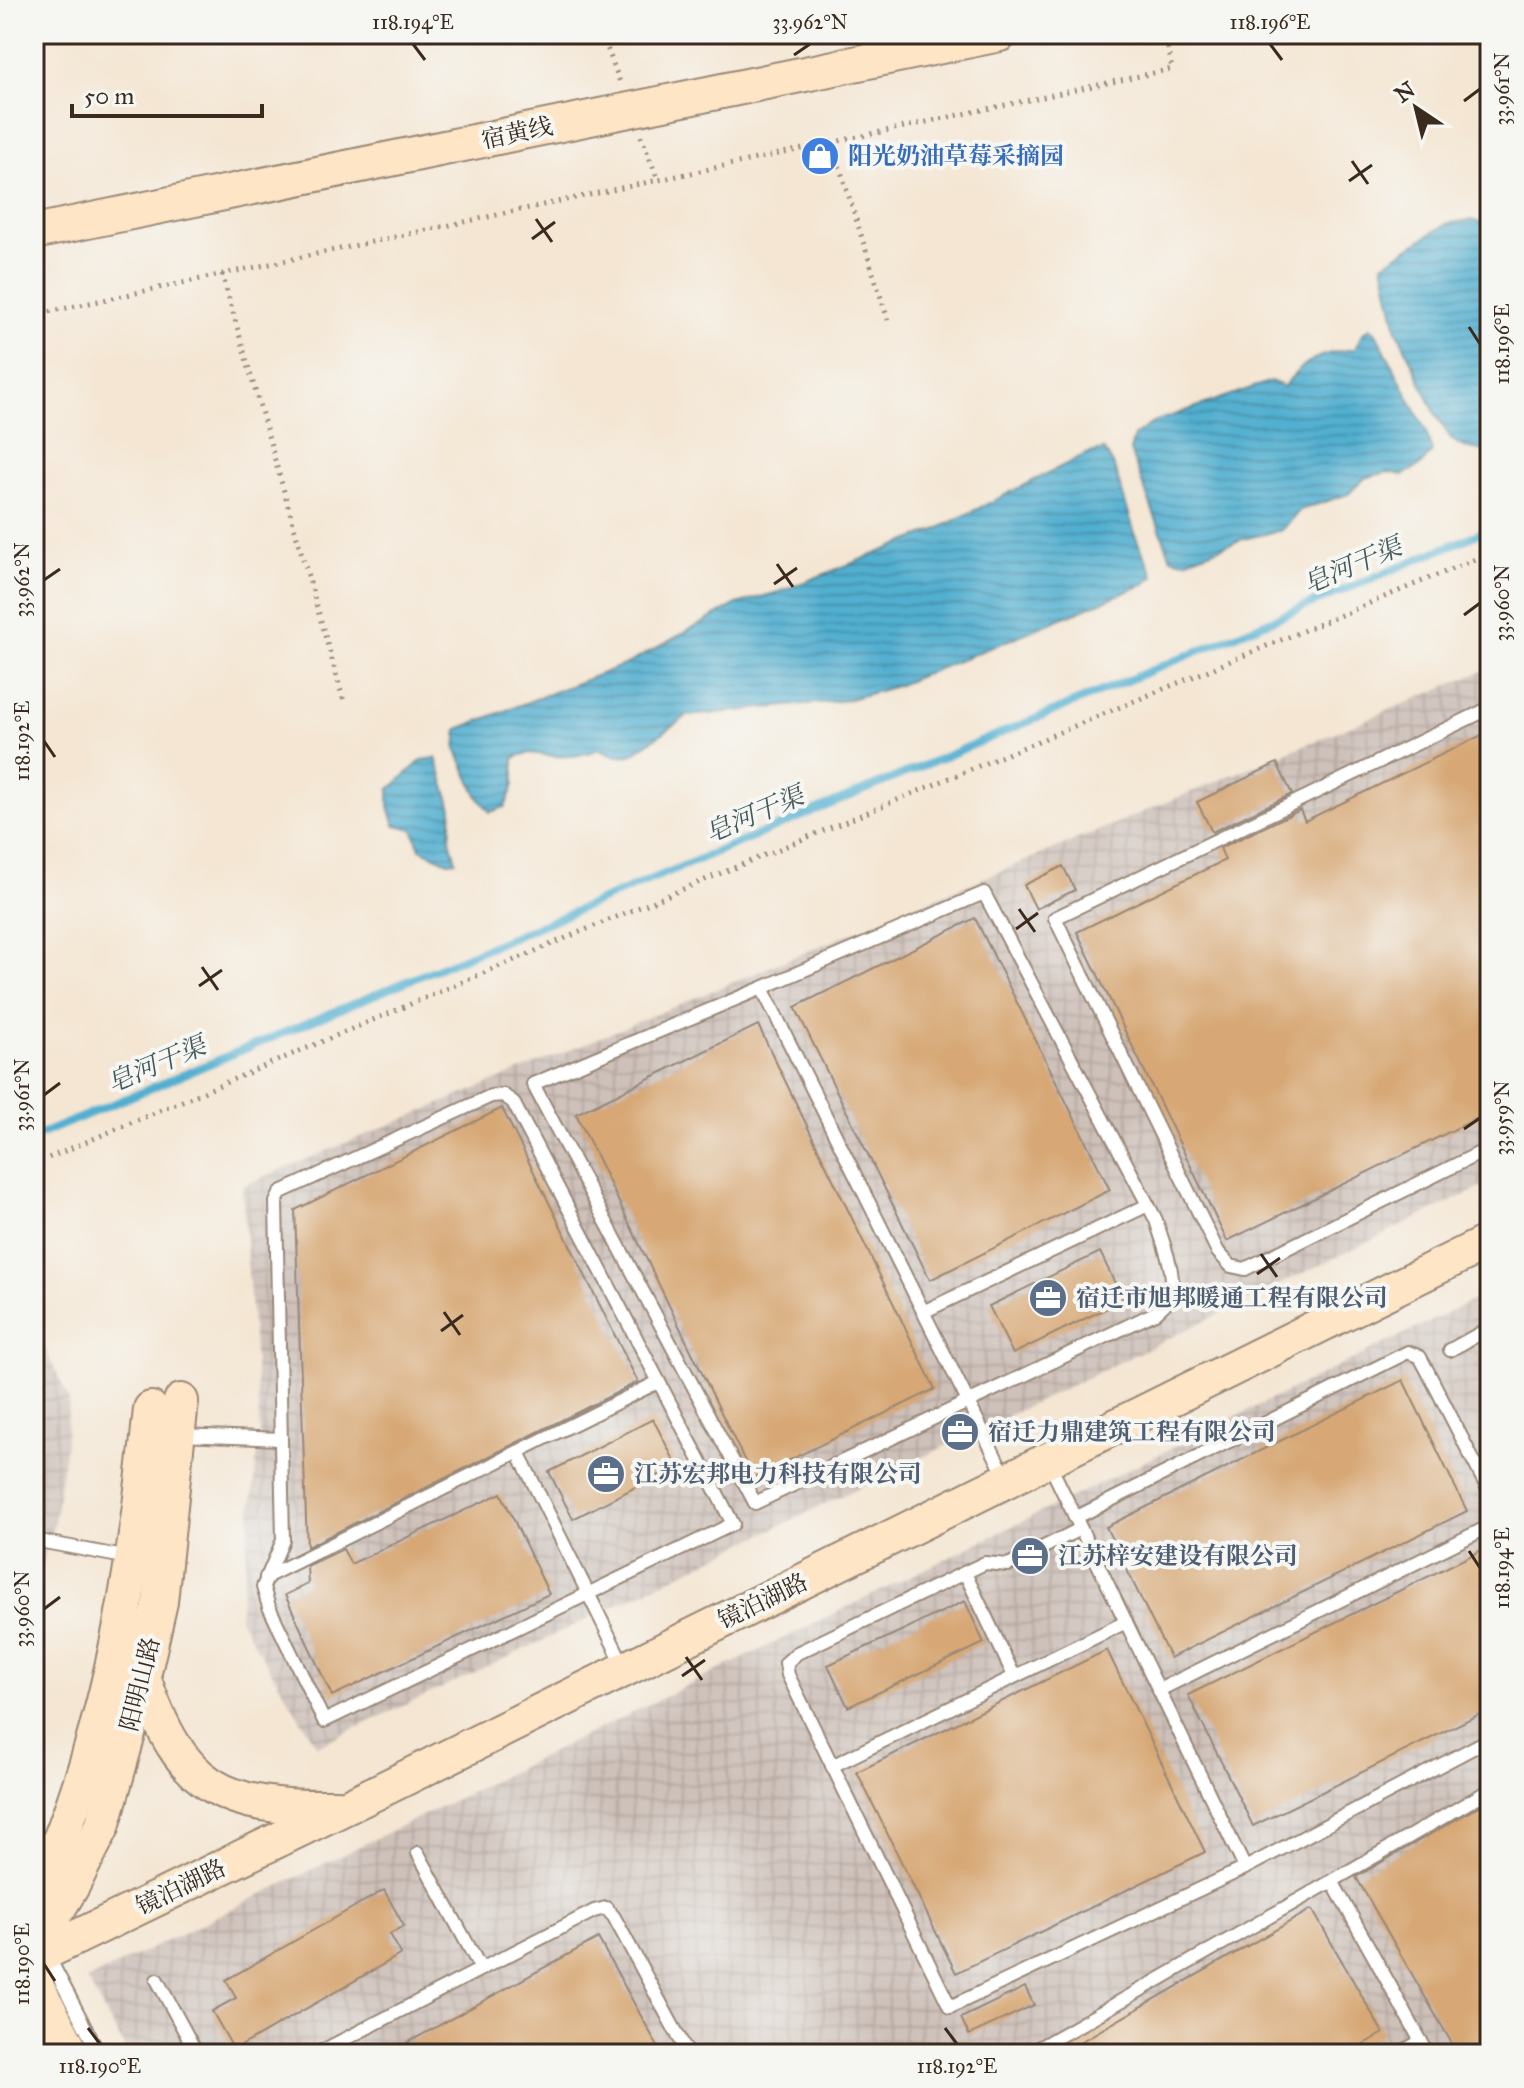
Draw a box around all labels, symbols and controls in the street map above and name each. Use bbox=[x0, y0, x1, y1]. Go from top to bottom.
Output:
text: 118.194°E bbox=[372, 10, 454, 34]
text: 33.962°N bbox=[772, 10, 848, 34]
text: 118.196°E bbox=[1230, 10, 1310, 34]
text: 33.961°N bbox=[1490, 52, 1514, 126]
scale bar bbox=[72, 68, 262, 118]
north arrow bbox=[1376, 68, 1456, 148]
text: N bbox=[1389, 75, 1420, 108]
text: 50 m bbox=[84, 81, 134, 111]
street label: 宿黄线 bbox=[479, 111, 555, 155]
shop icon: 阳光奶油草莓采摘园 bbox=[799, 135, 841, 177]
place label: 阳光奶油草莓采摘园 bbox=[848, 141, 1064, 171]
text: 118.196°E bbox=[1490, 304, 1514, 384]
water label: 皂河干渠 bbox=[1298, 529, 1409, 600]
text: 33.962°N bbox=[10, 542, 34, 618]
text: 33.960°N bbox=[1490, 564, 1514, 642]
text: 118.192°E bbox=[10, 701, 34, 781]
water label: 皂河干渠 bbox=[700, 778, 811, 849]
water label: 皂河干渠 bbox=[102, 1028, 213, 1099]
text: 33.961°N bbox=[10, 1058, 34, 1132]
text: 33.959°N bbox=[1490, 1080, 1514, 1156]
office icon: 宿迁市旭邦暖通工程有限公司 bbox=[1027, 1277, 1069, 1319]
place label: 宿迁市旭邦暖通工程有限公司 bbox=[1076, 1283, 1388, 1313]
office icon: 宿迁力鼎建筑工程有限公司 bbox=[939, 1411, 981, 1453]
place label: 宿迁力鼎建筑工程有限公司 bbox=[988, 1417, 1276, 1447]
office icon: 江苏宏邦电力科技有限公司 bbox=[585, 1453, 627, 1495]
place label: 江苏宏邦电力科技有限公司 bbox=[634, 1459, 922, 1489]
text: 118.194°E bbox=[1490, 1527, 1514, 1609]
office icon: 江苏梓安建设有限公司 bbox=[1009, 1535, 1051, 1577]
place label: 江苏梓安建设有限公司 bbox=[1058, 1541, 1298, 1571]
street label: 镜泊湖路 bbox=[713, 1566, 813, 1636]
text: 33.960°N bbox=[10, 1570, 34, 1648]
street label: 阳明山路 bbox=[114, 1634, 166, 1734]
street label: 镜泊湖路 bbox=[131, 1852, 231, 1922]
text: 118.190°E bbox=[10, 1923, 34, 2005]
text: 118.190°E bbox=[59, 2054, 141, 2078]
text: 118.192°E bbox=[917, 2054, 997, 2078]

